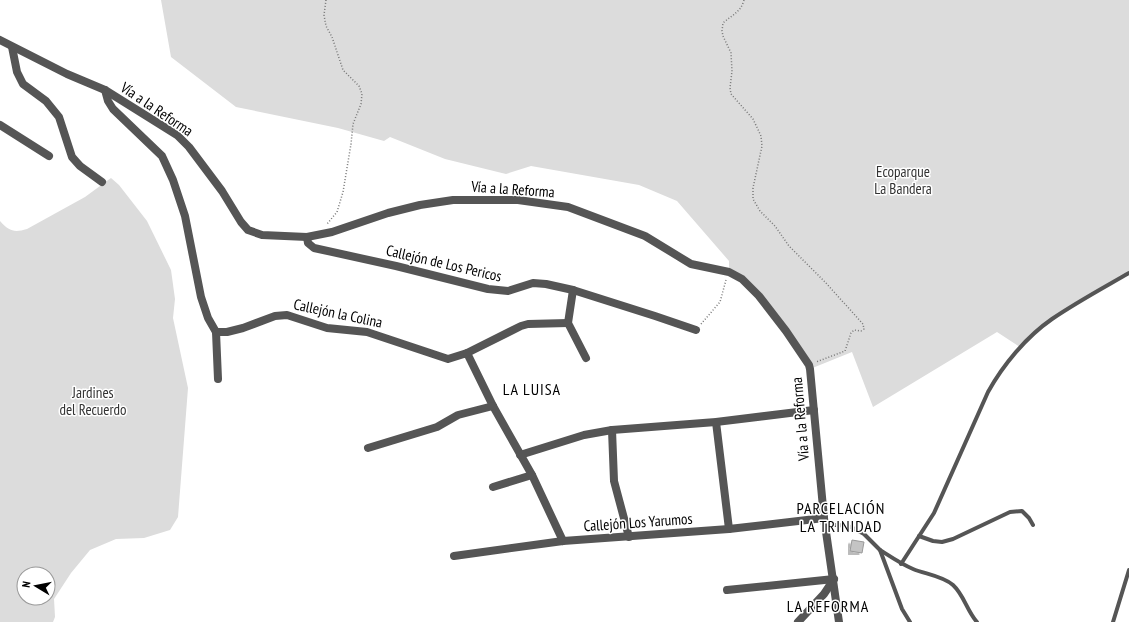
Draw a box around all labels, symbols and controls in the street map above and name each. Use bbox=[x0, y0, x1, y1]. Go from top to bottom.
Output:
street label: Vía a la Reforma bbox=[116, 77, 197, 140]
park label: Ecoparque La Bandera bbox=[874, 162, 932, 198]
street label: Vía a la Reforma bbox=[470, 177, 555, 201]
street label: Callejón de Los Pericos bbox=[384, 240, 504, 286]
street label: Callejón la Colina bbox=[292, 294, 384, 332]
street label: Vía a la Reforma bbox=[787, 377, 813, 462]
district label: LA LUISA bbox=[503, 379, 561, 399]
park label: Jardines del Recuerdo bbox=[59, 383, 127, 419]
district label: PARCELACIÓN LA TRINIDAD bbox=[797, 498, 885, 536]
street label: Callejón Los Yarumos bbox=[583, 509, 693, 535]
north arrow bbox=[16, 566, 56, 606]
text: N bbox=[19, 580, 34, 588]
district label: LA REFORMA bbox=[787, 596, 869, 616]

